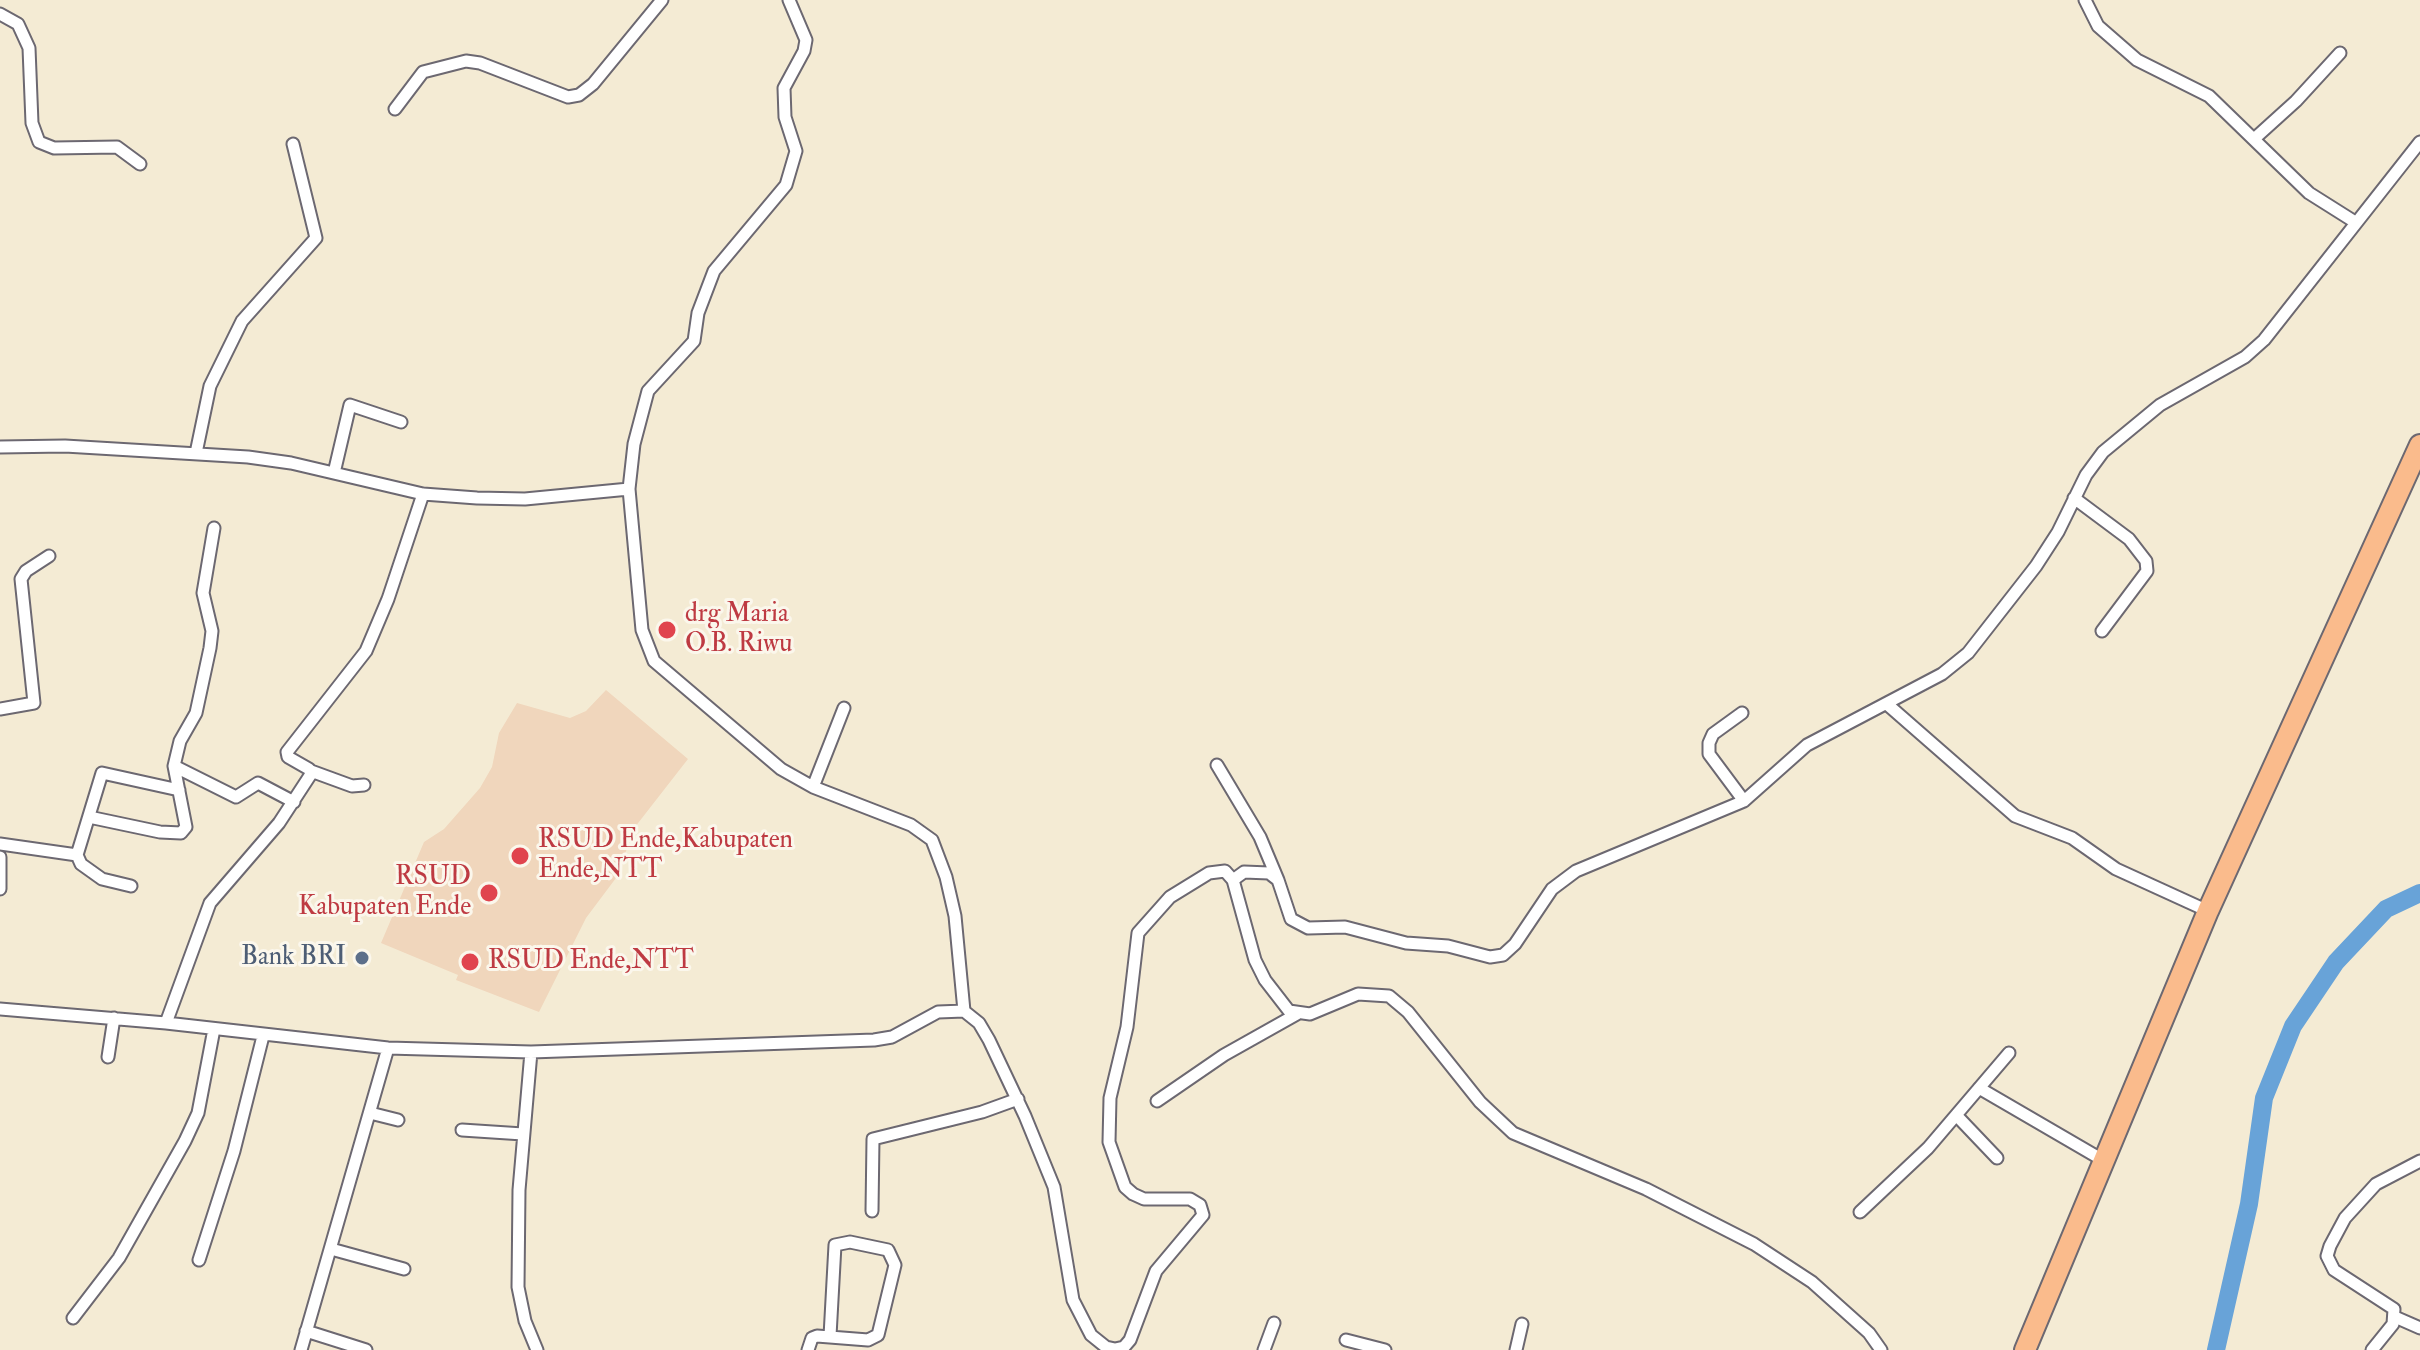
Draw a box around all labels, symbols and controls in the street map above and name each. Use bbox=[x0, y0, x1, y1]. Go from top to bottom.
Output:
place label: drg Maria O.B. Riwu bbox=[685, 599, 793, 660]
marker: drg Maria O.B. Riwu bbox=[656, 619, 678, 641]
place label: RSUD Ende,Kabupaten Ende,NTT bbox=[538, 825, 793, 886]
marker: RSUD Ende,Kabupaten Ende,NTT bbox=[509, 845, 531, 867]
place label: RSUD Kabupaten Ende bbox=[298, 862, 471, 924]
marker: RSUD Kabupaten Ende bbox=[478, 882, 500, 904]
place label: Bank BRI bbox=[241, 942, 346, 974]
place label: RSUD Ende,NTT bbox=[488, 946, 694, 978]
marker: Bank BRI bbox=[353, 949, 371, 967]
marker: RSUD Ende,NTT bbox=[459, 951, 481, 973]

